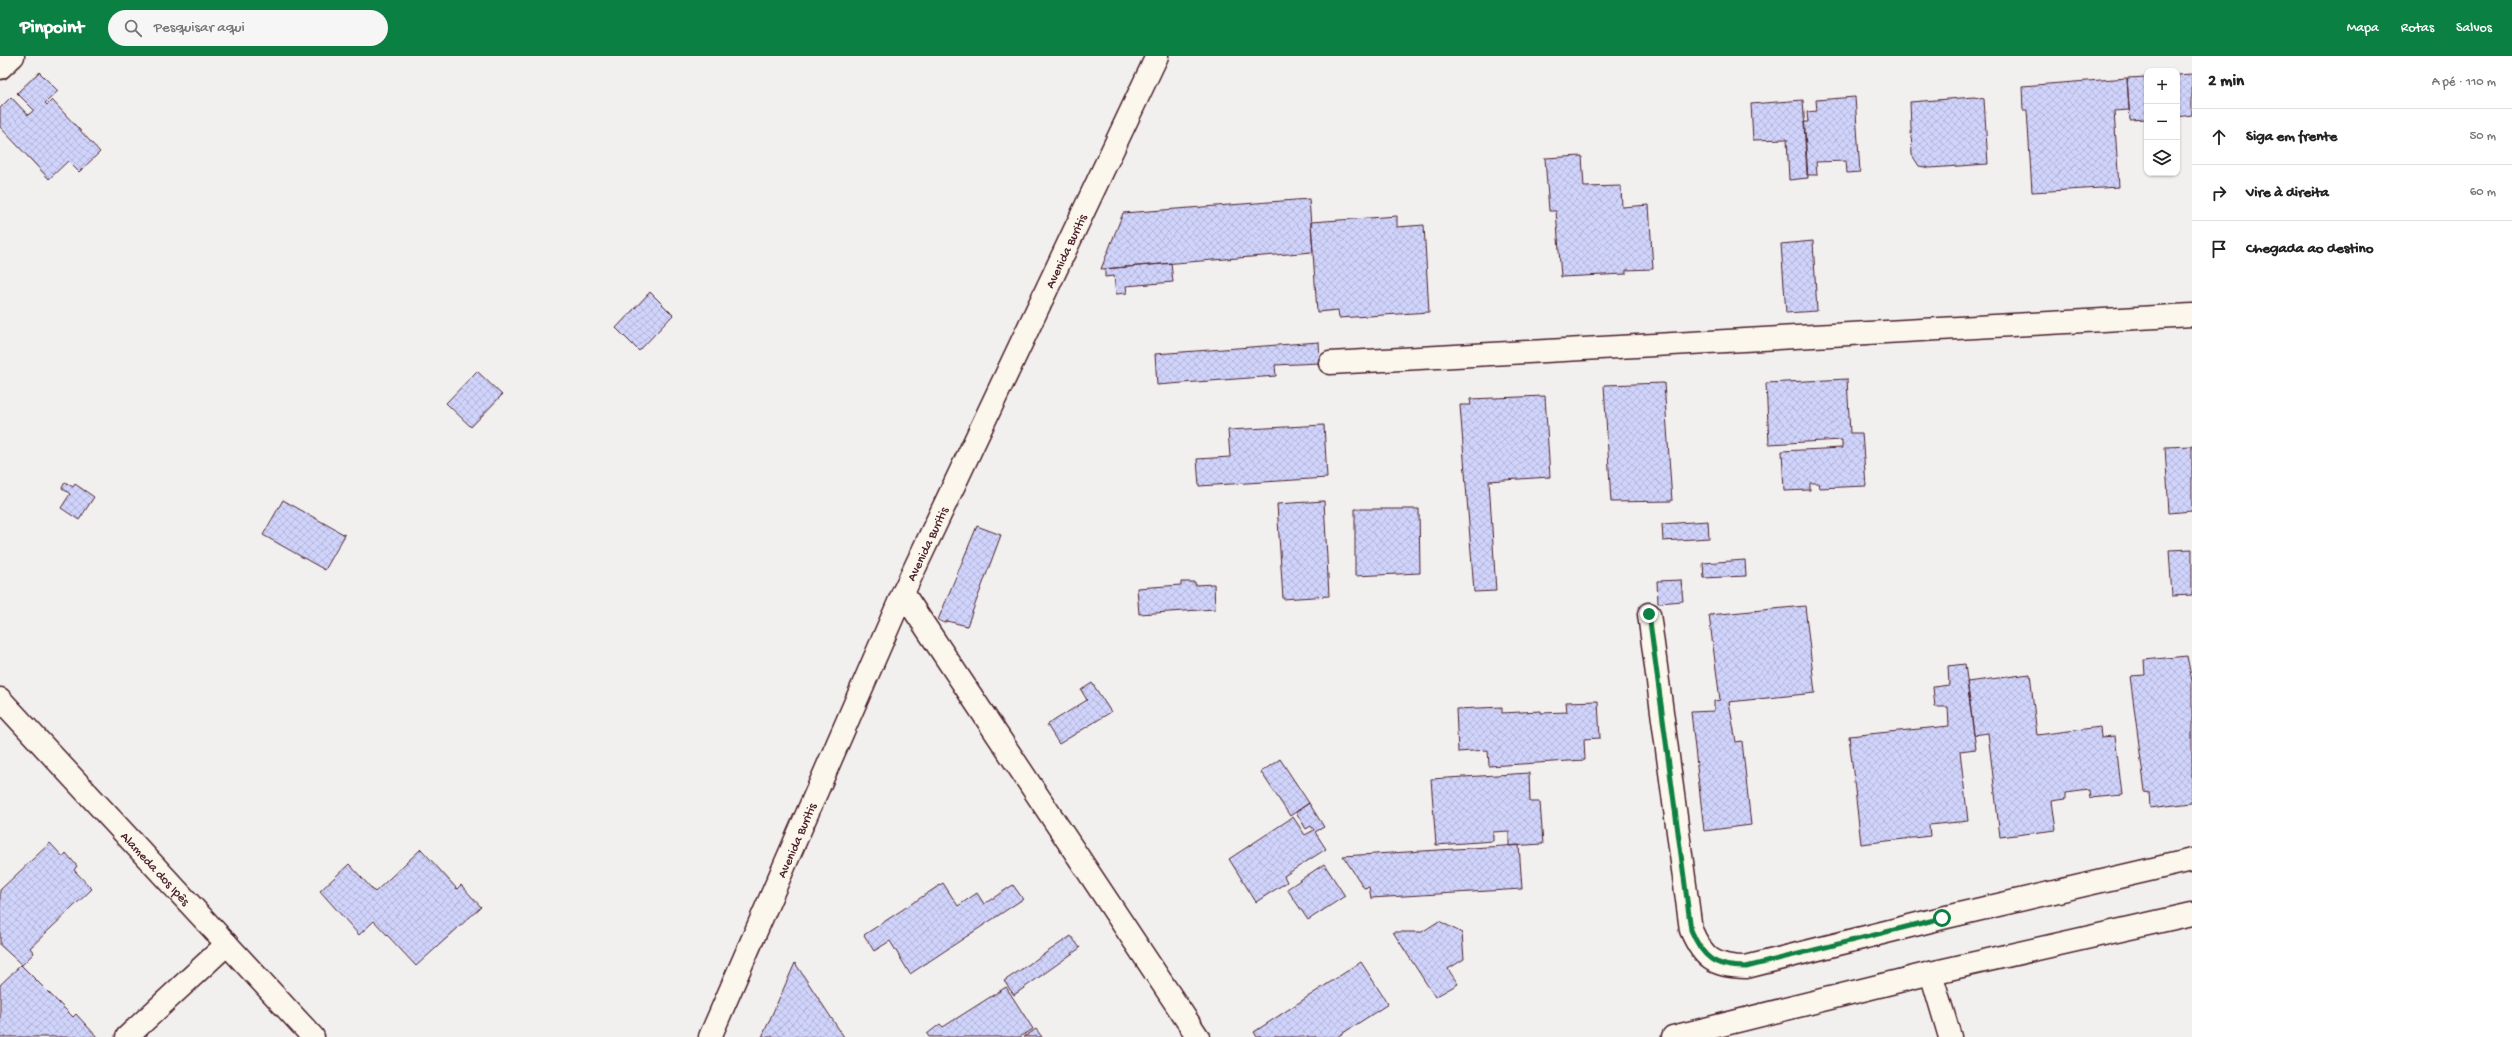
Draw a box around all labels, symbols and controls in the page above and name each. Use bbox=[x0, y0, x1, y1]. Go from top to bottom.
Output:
search box bbox=[108, 10, 388, 46]
text: Pinpoint bbox=[20, 17, 84, 40]
icon: search bbox=[122, 17, 144, 39]
text: Pesquisar aqui bbox=[154, 19, 245, 37]
text: Mapa bbox=[2347, 20, 2379, 37]
text: Rotas bbox=[2401, 20, 2434, 37]
text: Salvos bbox=[2456, 20, 2492, 37]
map controls bbox=[2144, 68, 2180, 176]
button: + bbox=[2144, 68, 2180, 104]
text: 2 min bbox=[2208, 72, 2244, 92]
text: A pé · 110 m bbox=[2432, 75, 2496, 90]
button: − bbox=[2144, 104, 2180, 140]
icon: ahead bbox=[2208, 126, 2230, 148]
text: Siga em frente bbox=[2246, 128, 2337, 146]
text: 50 m bbox=[2469, 129, 2496, 144]
button: layers bbox=[2144, 140, 2180, 176]
icon: right bbox=[2208, 182, 2230, 204]
text: Vire à direita bbox=[2246, 184, 2329, 202]
text: 60 m bbox=[2470, 185, 2496, 200]
street label: Avenida Buritis bbox=[1043, 211, 1092, 291]
icon: arrive bbox=[2208, 238, 2230, 260]
text: Chegada ao destino bbox=[2246, 240, 2373, 258]
street label: Avenida Buritis bbox=[905, 504, 953, 584]
route end bbox=[1640, 605, 1658, 623]
street label: Avenida Buritis bbox=[775, 800, 821, 881]
street label: Alameda dos Ipês bbox=[117, 830, 193, 910]
route start bbox=[1933, 909, 1951, 927]

